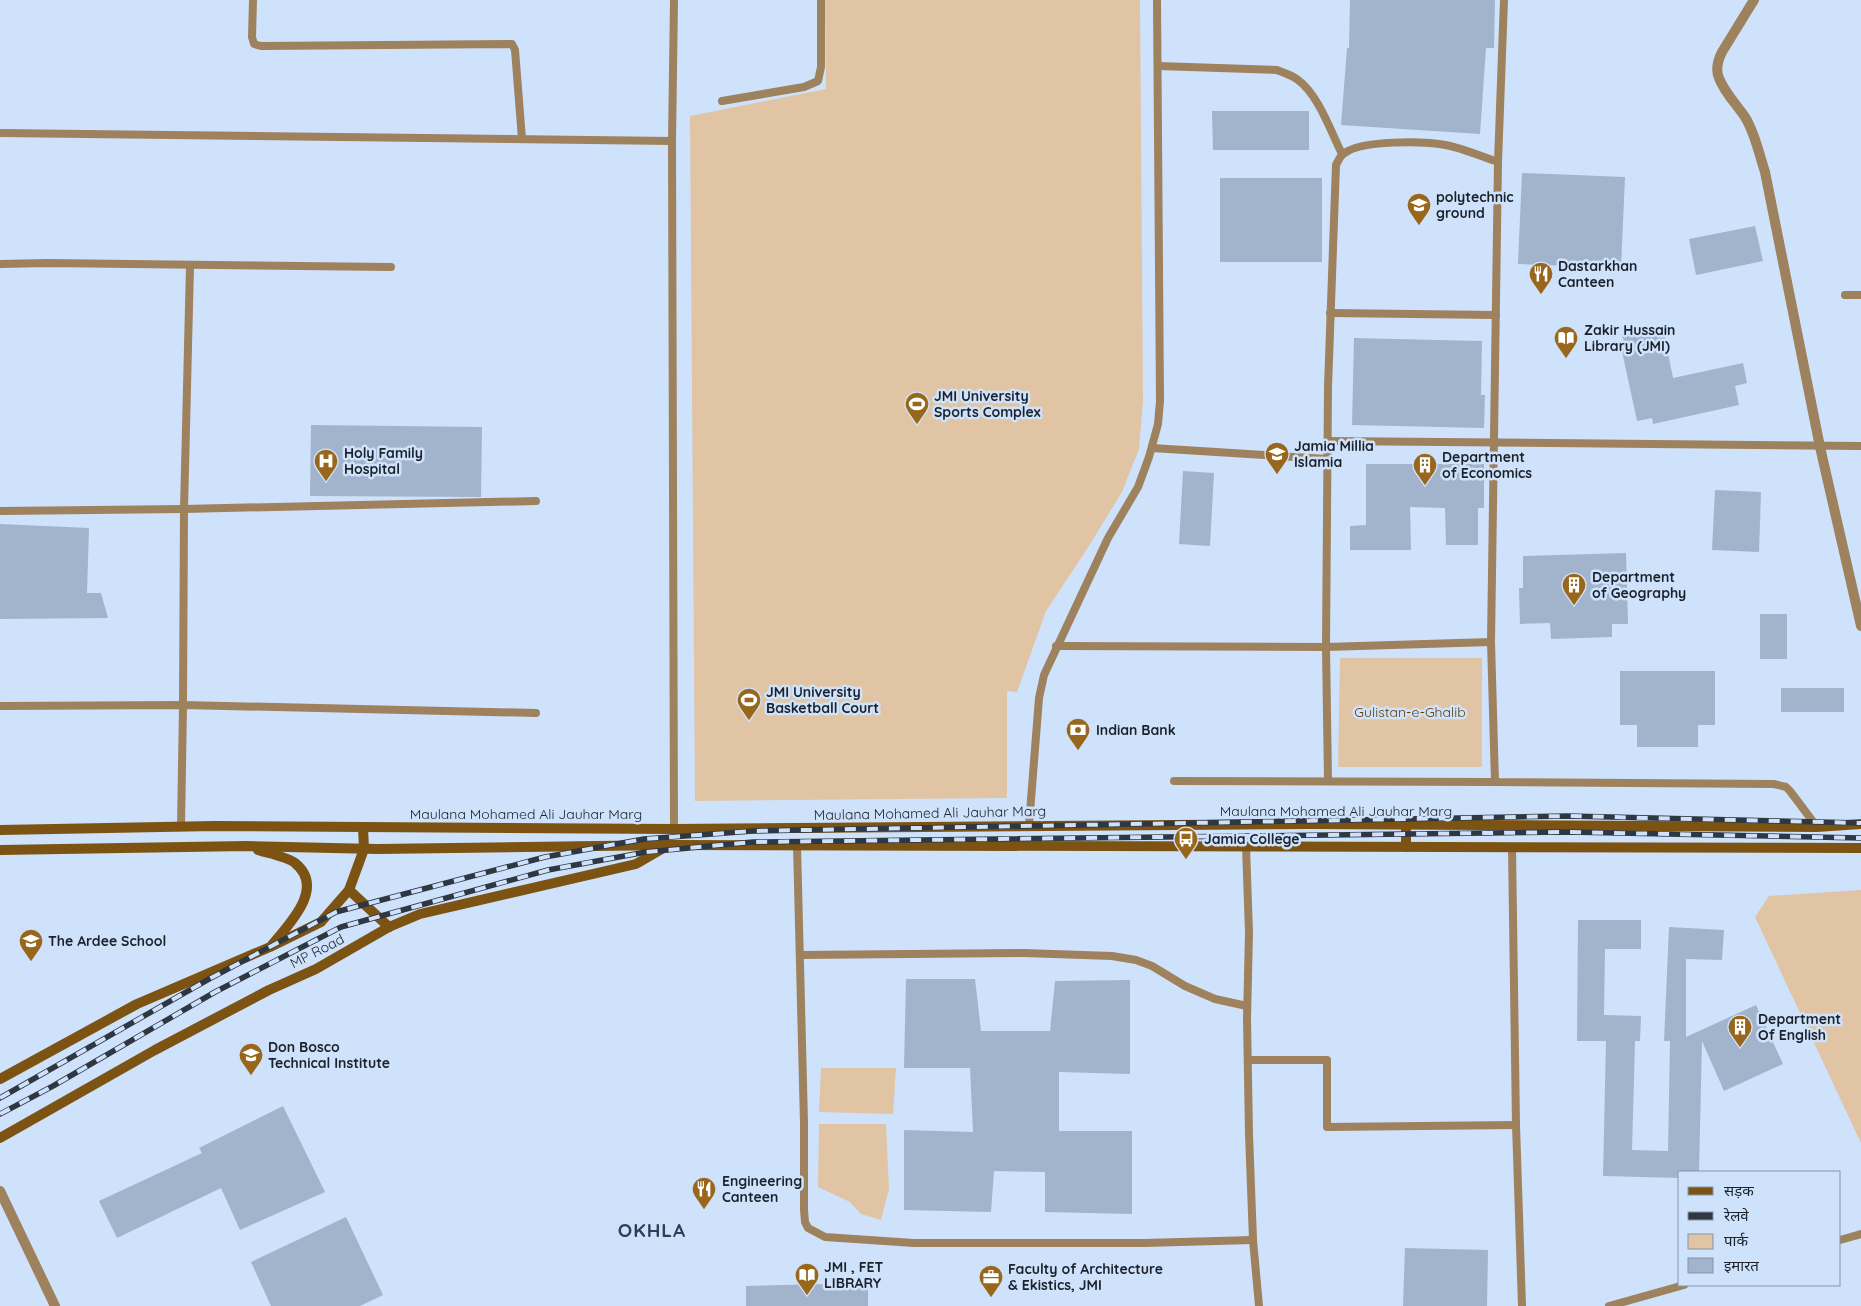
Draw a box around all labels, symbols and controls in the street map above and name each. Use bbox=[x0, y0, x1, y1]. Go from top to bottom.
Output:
place label: polytechnic ground bbox=[1436, 188, 1514, 222]
school or university icon: polytechnic ground bbox=[1406, 192, 1432, 226]
place label: Dastarkhan Canteen bbox=[1558, 257, 1637, 291]
restaurant icon: Dastarkhan Canteen bbox=[1528, 261, 1554, 295]
place label: Zakir Hussain Library (JMI) bbox=[1584, 321, 1675, 355]
library icon: Zakir Hussain Library (JMI) bbox=[1553, 325, 1579, 359]
place label: JMI University Sports Complex bbox=[934, 387, 1041, 421]
sports icon: JMI University Sports Complex bbox=[904, 391, 930, 425]
place label: Jamia Millia Islamia bbox=[1294, 437, 1374, 471]
school or university icon: Jamia Millia Islamia bbox=[1264, 441, 1290, 475]
place label: Holy Family Hospital bbox=[344, 444, 423, 478]
hospital icon: Holy Family Hospital bbox=[313, 448, 339, 482]
place label: Department of Economics bbox=[1442, 448, 1532, 482]
building icon: Department of Economics bbox=[1412, 452, 1438, 486]
place label: Department of Geography bbox=[1592, 568, 1686, 602]
building icon: Department of Geography bbox=[1561, 572, 1587, 606]
place label: JMI University Basketball Court bbox=[766, 683, 879, 717]
sports icon: JMI University Basketball Court bbox=[736, 687, 762, 721]
park label: Gulistan-e-Ghalib bbox=[1354, 703, 1466, 721]
bank icon: Indian Bank bbox=[1065, 717, 1091, 751]
place label: Indian Bank bbox=[1096, 721, 1176, 739]
street label: Maulana Mohamed Ali Jauhar Marg bbox=[814, 802, 1046, 824]
street label: Maulana Mohamed Ali Jauhar Marg bbox=[1220, 802, 1452, 820]
street label: Maulana Mohamed Ali Jauhar Marg bbox=[410, 805, 642, 823]
bus stop icon: Jamia College bbox=[1173, 826, 1199, 860]
place label: Jamia College bbox=[1204, 830, 1299, 848]
school or university icon: The Ardee School bbox=[18, 928, 44, 962]
street label: MP Road bbox=[287, 930, 347, 972]
place label: The Ardee School bbox=[48, 932, 166, 950]
place label: Department Of English bbox=[1758, 1010, 1841, 1044]
building icon: Department Of English bbox=[1727, 1014, 1753, 1048]
place label: Don Bosco Technical Institute bbox=[268, 1038, 390, 1072]
school or university icon: Don Bosco Technical Institute bbox=[238, 1042, 264, 1076]
legend bbox=[1678, 1171, 1841, 1286]
place label: Engineering Canteen bbox=[722, 1172, 802, 1206]
restaurant icon: Engineering Canteen bbox=[691, 1176, 717, 1210]
text: सड़क bbox=[1724, 1181, 1754, 1200]
text: रेलवे bbox=[1723, 1206, 1749, 1225]
district label: OKHLA bbox=[618, 1218, 686, 1242]
text: पार्क bbox=[1724, 1231, 1748, 1250]
text: इमारत bbox=[1724, 1256, 1759, 1275]
place label: JMI , FET LIBRARY bbox=[824, 1258, 884, 1292]
place label: Faculty of Architecture & Ekistics, JMI bbox=[1008, 1260, 1163, 1294]
library icon: JMI , FET LIBRARY bbox=[794, 1262, 820, 1296]
office icon: Faculty of Architecture & Ekistics, JMI bbox=[978, 1264, 1004, 1298]

